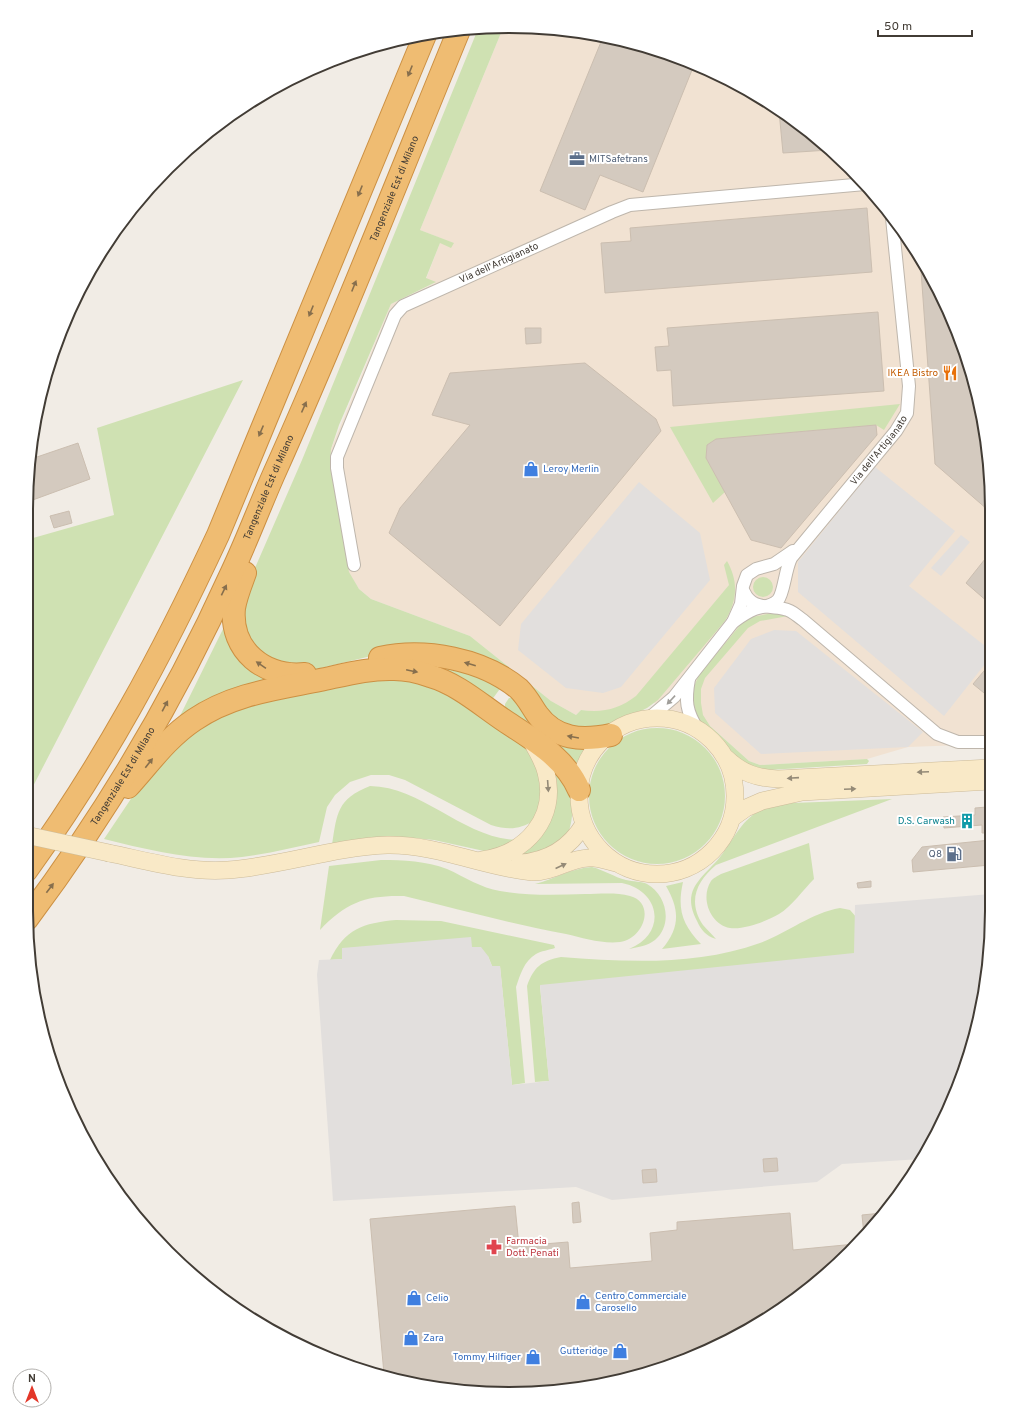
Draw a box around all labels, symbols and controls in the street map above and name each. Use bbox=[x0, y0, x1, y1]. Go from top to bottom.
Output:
scale bar bbox=[878, 12, 972, 38]
text: 50 m bbox=[884, 19, 912, 35]
one-way arrow bbox=[407, 66, 413, 77]
street label: Tangenziale Est di Milano bbox=[367, 133, 422, 244]
office icon: MITSafetrans bbox=[568, 150, 586, 168]
place label: MITSafetrans bbox=[589, 153, 648, 166]
one-way arrow bbox=[357, 186, 363, 198]
street label: Via dell'Artigianato bbox=[457, 239, 541, 286]
one-way arrow bbox=[351, 280, 357, 292]
one-way arrow bbox=[307, 306, 313, 318]
restaurant icon: IKEA Bistro bbox=[941, 364, 959, 382]
place label: IKEA Bistro bbox=[888, 367, 938, 380]
one-way arrow bbox=[301, 401, 307, 412]
street label: Via dell'Artigianato bbox=[847, 413, 911, 488]
one-way arrow bbox=[258, 426, 264, 437]
street label: Tangenziale Est di Milano bbox=[240, 432, 297, 542]
shop icon: Leroy Merlin bbox=[522, 460, 540, 478]
place label: Leroy Merlin bbox=[543, 463, 599, 476]
one-way arrow bbox=[221, 584, 227, 595]
one-way arrow bbox=[256, 661, 267, 669]
one-way arrow bbox=[464, 661, 476, 667]
one-way arrow bbox=[406, 669, 419, 675]
one-way arrow bbox=[666, 695, 676, 705]
one-way arrow bbox=[162, 700, 168, 711]
street label: Tangenziale Est di Milano bbox=[88, 724, 158, 828]
one-way arrow bbox=[567, 734, 579, 740]
one-way arrow bbox=[145, 758, 153, 769]
one-way arrow bbox=[917, 768, 929, 775]
one-way arrow bbox=[787, 775, 799, 782]
one-way arrow bbox=[545, 779, 551, 792]
one-way arrow bbox=[844, 785, 856, 792]
building icon: D.S. Carwash bbox=[958, 812, 976, 830]
place label: D.S. Carwash bbox=[898, 815, 955, 828]
fuel station icon: Q8 bbox=[945, 845, 963, 863]
place label: Q8 bbox=[929, 848, 942, 861]
one-way arrow bbox=[555, 863, 566, 869]
one-way arrow bbox=[46, 882, 55, 893]
place label: Farmacia Dott. Penati bbox=[506, 1235, 559, 1260]
pharmacy icon: Farmacia Dott. Penati bbox=[485, 1238, 503, 1256]
shop icon: Celio bbox=[405, 1289, 423, 1307]
place label: Centro Commerciale Carosello bbox=[595, 1290, 687, 1315]
place label: Celio bbox=[426, 1292, 449, 1305]
shop icon: Centro Commerciale Carosello bbox=[574, 1293, 592, 1311]
shop icon: Zara bbox=[402, 1329, 420, 1347]
place label: Zara bbox=[423, 1332, 444, 1345]
shop icon: Gutteridge bbox=[611, 1342, 629, 1360]
place label: Gutteridge bbox=[560, 1345, 608, 1358]
shop icon: Tommy Hilfiger bbox=[524, 1348, 542, 1366]
place label: Tommy Hilfiger bbox=[453, 1351, 521, 1364]
north arrow bbox=[12, 1368, 52, 1408]
text: N bbox=[28, 1372, 36, 1386]

